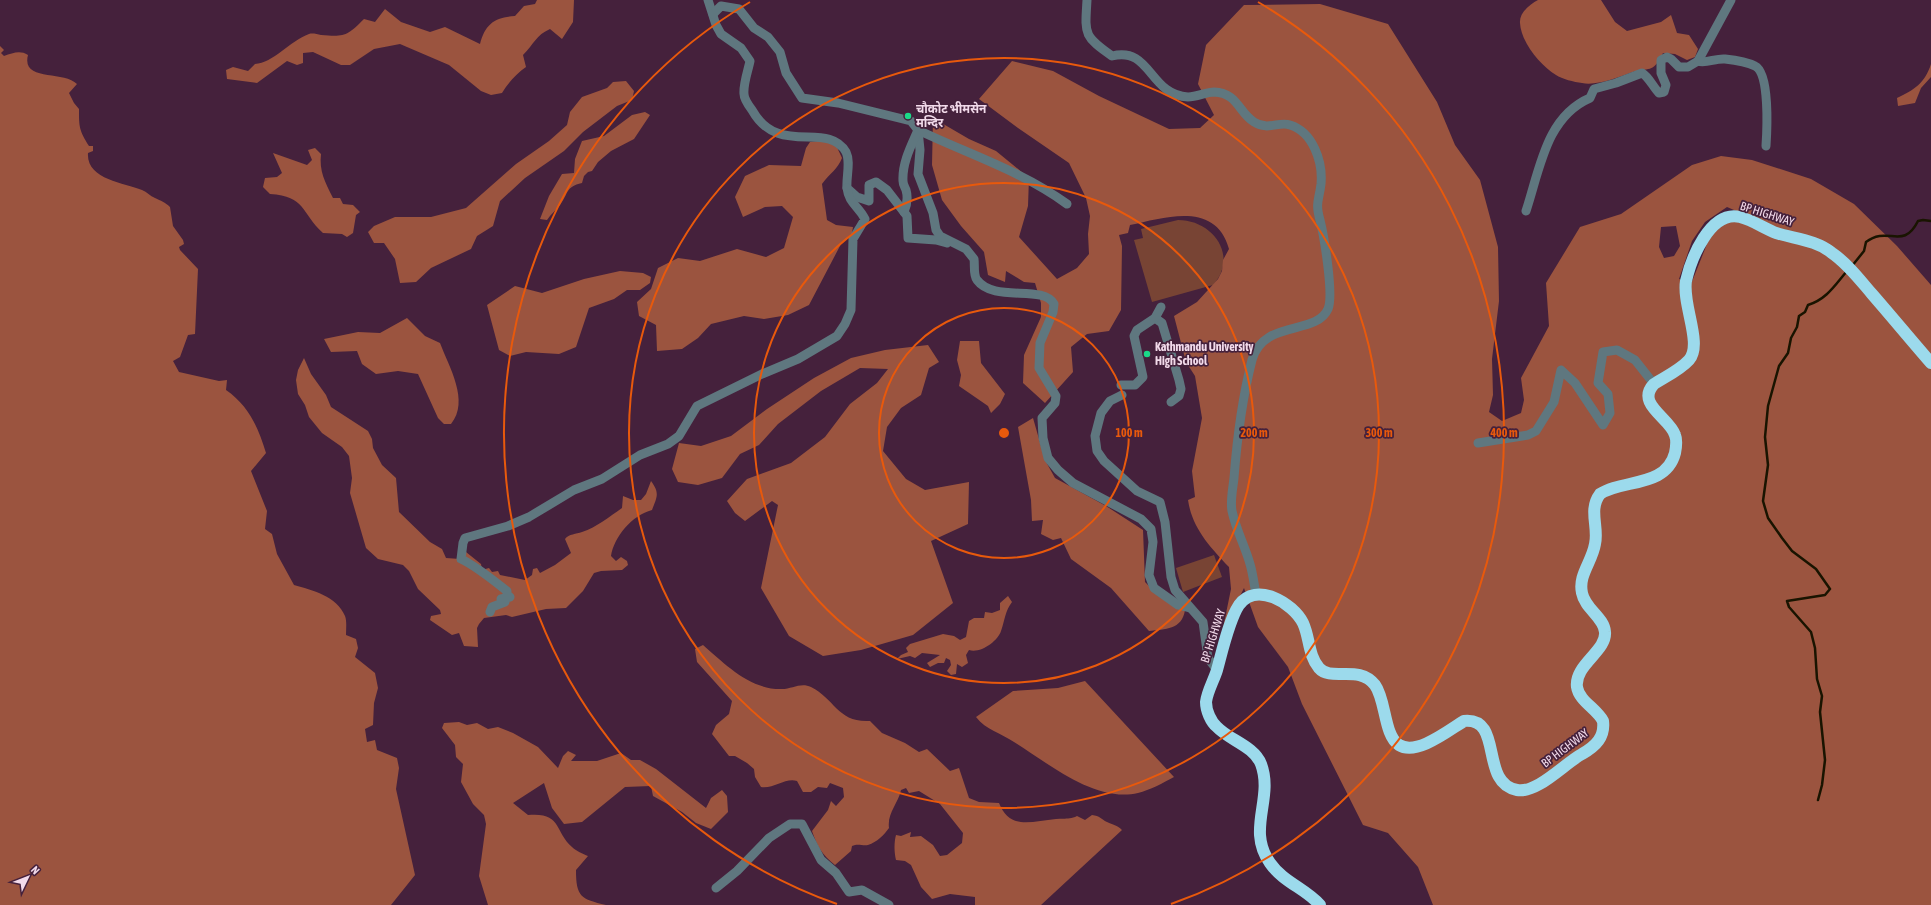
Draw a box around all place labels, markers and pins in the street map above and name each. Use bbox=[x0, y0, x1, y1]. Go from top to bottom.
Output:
place label: चौकोट भीमसेन मन्दिर bbox=[916, 101, 987, 130]
marker: चौकोट भीमसेन मन्दिर bbox=[903, 111, 913, 121]
place label: Kathmandu University High School bbox=[1155, 340, 1254, 368]
marker: Kathmandu University High School bbox=[1142, 349, 1152, 359]
centre of rings bbox=[997, 426, 1011, 440]

